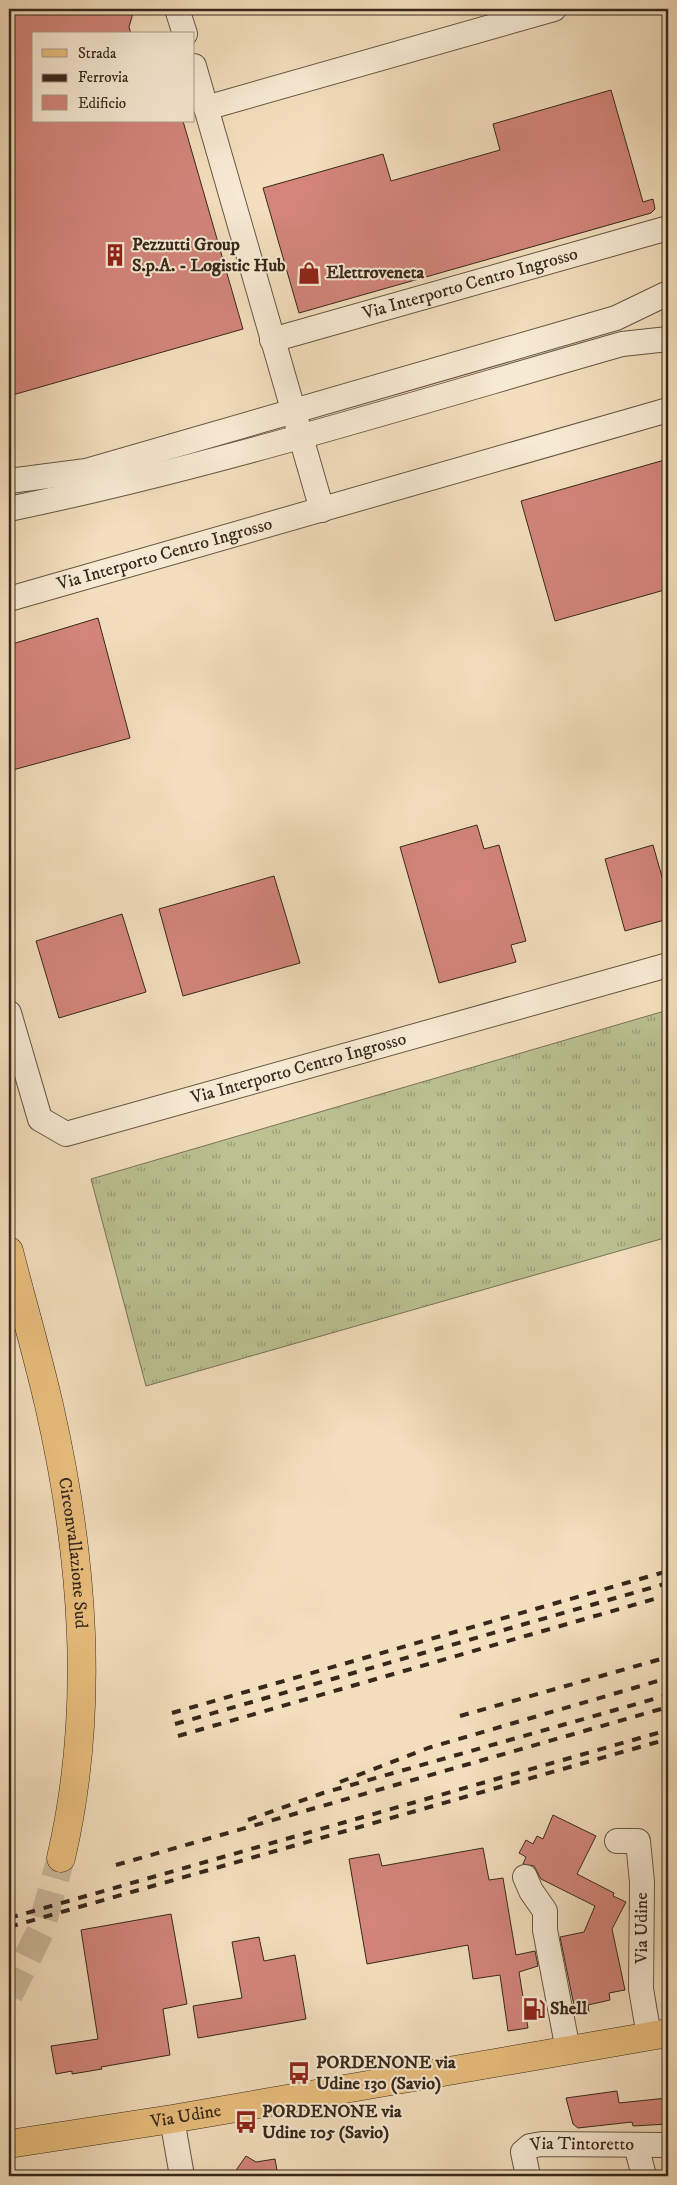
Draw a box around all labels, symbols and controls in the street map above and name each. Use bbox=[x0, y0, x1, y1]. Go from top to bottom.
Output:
legend bbox=[32, 32, 195, 122]
text: Strada bbox=[78, 44, 117, 63]
text: Ferrovia bbox=[78, 68, 129, 87]
text: Edificio bbox=[78, 94, 126, 113]
place label: Pezzutti Group S.p.A. - Logistic Hub bbox=[132, 234, 286, 277]
building icon: Pezzutti Group S.p.A. - Logistic Hub bbox=[102, 242, 128, 268]
street label: Via Interporto Centro Ingrosso bbox=[359, 243, 581, 325]
shop icon: Elettroveneta bbox=[296, 260, 322, 286]
place label: Elettroveneta bbox=[326, 262, 424, 284]
street label: Via Interporto Centro Ingrosso bbox=[54, 513, 275, 596]
street label: Via Interporto Centro Ingrosso bbox=[187, 1028, 409, 1110]
street label: Circonvallazione Sud bbox=[53, 1475, 92, 1629]
street label: Via Udine bbox=[631, 1892, 653, 1965]
fuel station icon: Shell bbox=[521, 1996, 547, 2022]
place label: Shell bbox=[550, 1998, 588, 2020]
place label: PORDENONE via Udine 130 (Savio) bbox=[316, 2052, 456, 2095]
bus stop icon: PORDENONE via Udine 130 (Savio) bbox=[286, 2060, 312, 2086]
street label: Via Udine bbox=[148, 2100, 223, 2133]
place label: PORDENONE via Udine 105 (Savio) bbox=[262, 2101, 402, 2144]
bus stop icon: PORDENONE via Udine 105 (Savio) bbox=[233, 2109, 259, 2135]
street label: Via Tintoretto bbox=[528, 2133, 634, 2157]

